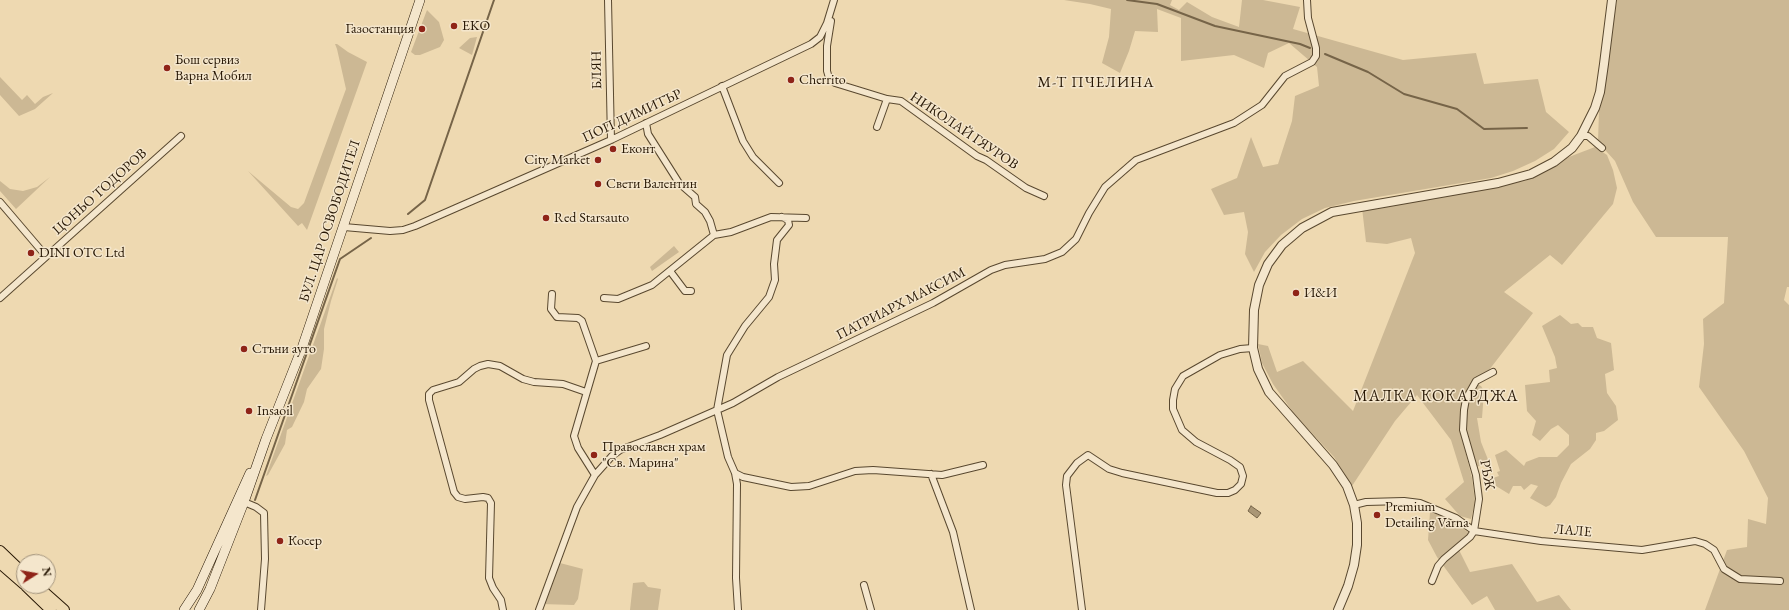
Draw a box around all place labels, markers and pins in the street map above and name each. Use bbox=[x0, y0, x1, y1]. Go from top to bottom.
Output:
place label: EKO bbox=[462, 18, 490, 34]
place label: Газoстанция bbox=[345, 21, 414, 37]
marker: EKO bbox=[449, 21, 459, 31]
marker: Газoстанция bbox=[417, 24, 427, 34]
place label: Бош сервиз Варна Мобил bbox=[175, 52, 252, 84]
marker: Бош сервиз Варна Мобил bbox=[162, 63, 172, 73]
place label: Cherrito bbox=[799, 72, 846, 88]
marker: Cherrito bbox=[786, 75, 796, 85]
place label: Еконт bbox=[621, 141, 655, 157]
marker: Еконт bbox=[608, 144, 618, 154]
place label: City Market bbox=[524, 152, 590, 168]
marker: City Market bbox=[593, 155, 603, 165]
place label: Свети Валентин bbox=[606, 176, 697, 192]
marker: Свети Валентин bbox=[593, 179, 603, 189]
place label: Red Starsauto bbox=[554, 210, 629, 226]
marker: Red Starsauto bbox=[541, 213, 551, 223]
place label: DINI OTC Ltd bbox=[39, 245, 125, 261]
marker: DINI OTC Ltd bbox=[26, 248, 36, 258]
place label: И&И bbox=[1304, 285, 1337, 301]
marker: И&И bbox=[1291, 288, 1301, 298]
place label: Стъни ауто bbox=[252, 341, 316, 357]
marker: Стъни ауто bbox=[239, 344, 249, 354]
place label: Insaоil bbox=[257, 403, 293, 419]
marker: Insaоil bbox=[244, 406, 254, 416]
place label: Православен храм "Св. Марина" bbox=[602, 439, 706, 472]
marker: Православен храм "Св. Марина" bbox=[589, 450, 599, 460]
place label: Premium Detailing Varna bbox=[1385, 499, 1469, 532]
marker: Premium Detailing Varna bbox=[1372, 510, 1382, 520]
place label: Косер bbox=[288, 533, 322, 549]
marker: Косер bbox=[275, 536, 285, 546]

